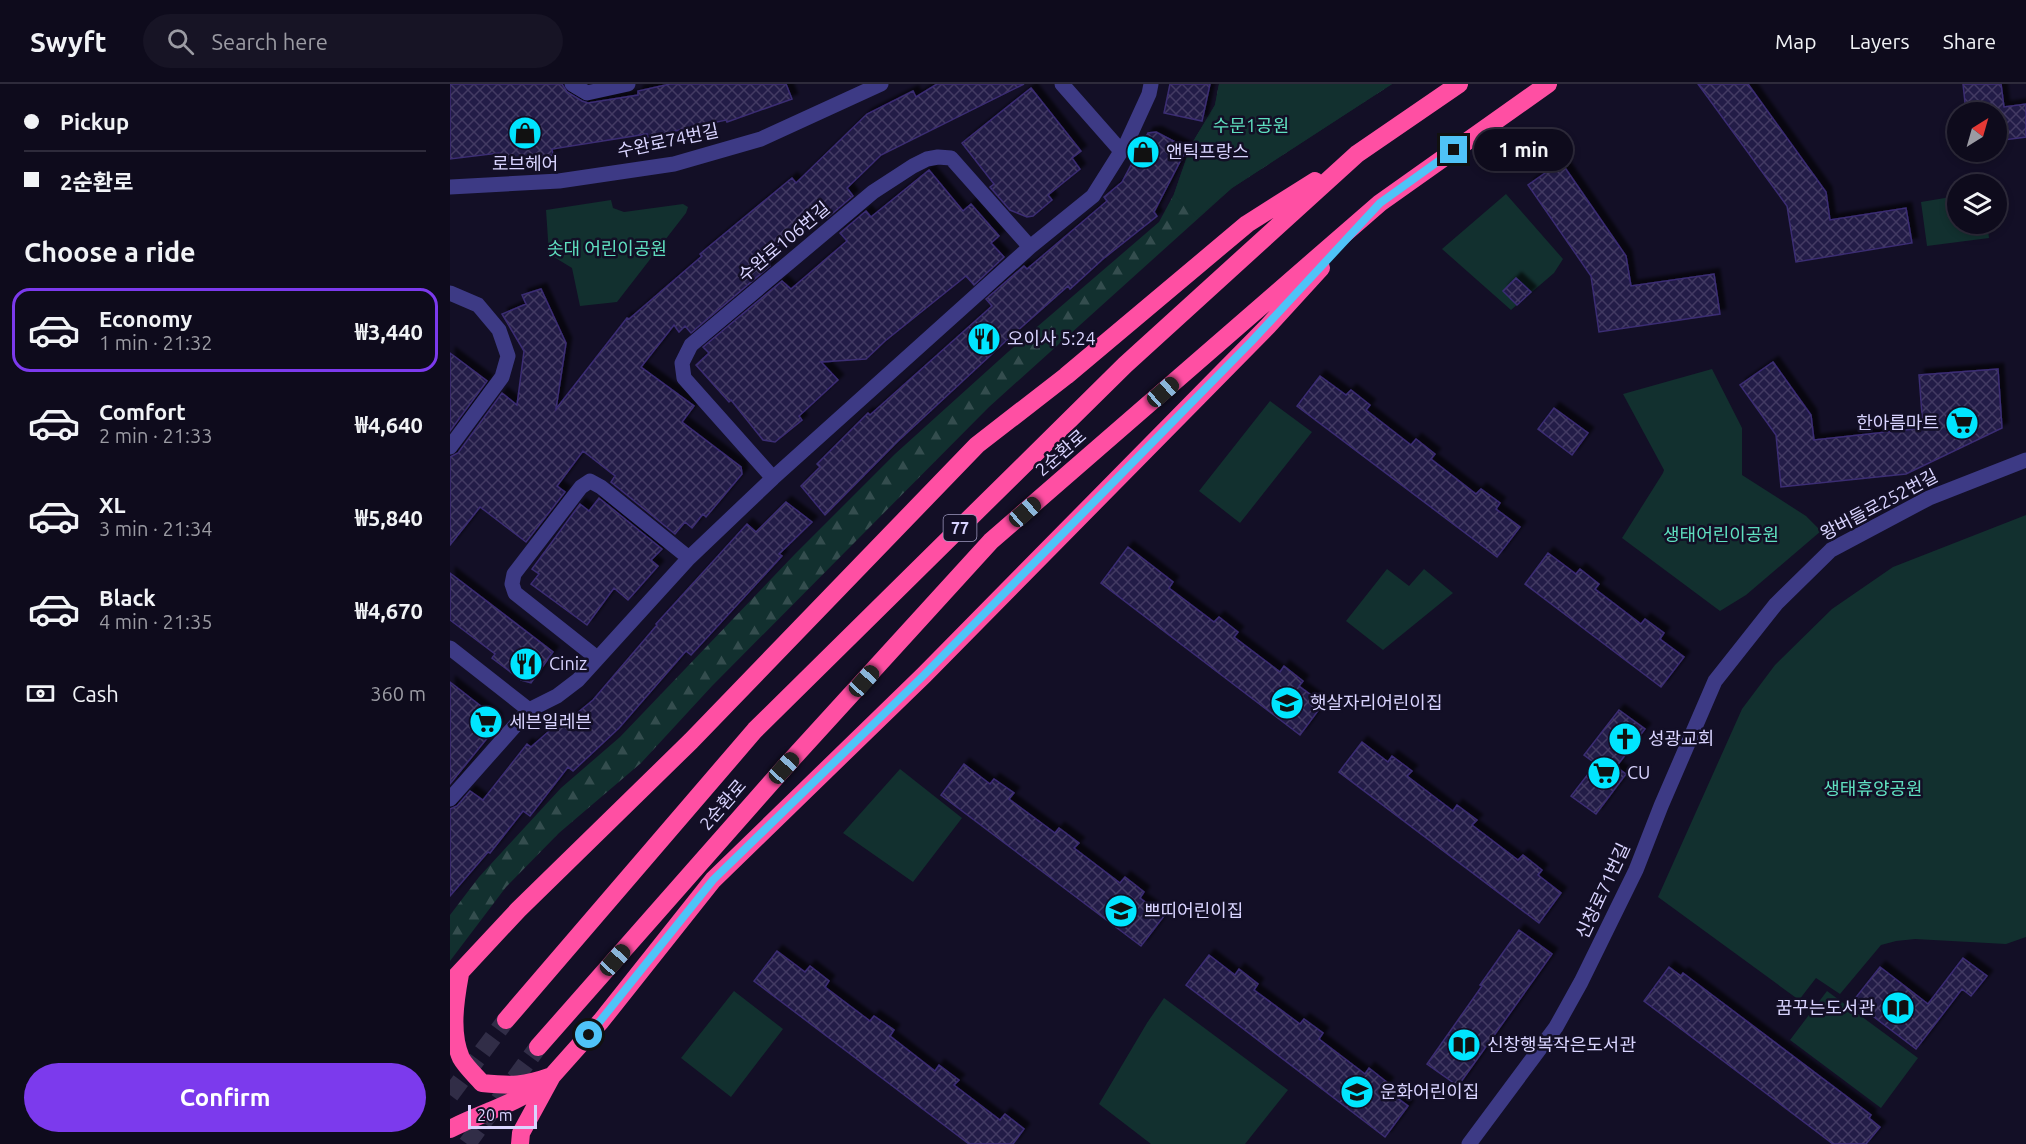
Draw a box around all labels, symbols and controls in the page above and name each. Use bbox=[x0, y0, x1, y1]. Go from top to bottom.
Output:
search box bbox=[143, 14, 563, 68]
icon: search bbox=[164, 25, 197, 58]
text: Swyft bbox=[30, 26, 107, 57]
text: Search here bbox=[212, 29, 328, 54]
text: Map bbox=[1775, 29, 1816, 53]
text: Layers bbox=[1849, 29, 1910, 53]
text: Share bbox=[1943, 29, 1996, 53]
north arrow bbox=[1947, 102, 2007, 162]
map controls bbox=[1947, 102, 2007, 234]
text: Pickup bbox=[60, 109, 129, 134]
shop icon: 로브헤어 bbox=[507, 115, 543, 151]
park label: 수문1공원 bbox=[1213, 115, 1289, 135]
street label: 수완로74번길 bbox=[615, 120, 720, 161]
callout: 1 min bbox=[1475, 129, 1574, 171]
shop icon: 앤틱프랑스 bbox=[1125, 134, 1161, 170]
route end bbox=[1440, 136, 1467, 163]
text: 1 min bbox=[1498, 138, 1549, 161]
place label: 앤틱프랑스 bbox=[1166, 141, 1249, 161]
place label: 로브헤어 bbox=[492, 153, 558, 173]
text: 2순환로 bbox=[60, 169, 133, 194]
button: layers bbox=[1947, 174, 2007, 234]
street label: 수완로106번길 bbox=[734, 197, 833, 285]
text: Choose a ride bbox=[24, 237, 196, 267]
park label: 솟대 어린이공원 bbox=[547, 238, 667, 258]
icon: car bbox=[27, 303, 81, 357]
text: Economy bbox=[99, 306, 192, 331]
text: ₩3,440 bbox=[355, 319, 423, 344]
restaurant icon: 오이사 5:24 bbox=[966, 321, 1002, 357]
place label: 오이사 5:24 bbox=[1007, 328, 1096, 348]
text: 1 min · 21:32 bbox=[99, 331, 213, 354]
car bbox=[1144, 373, 1182, 411]
icon: car bbox=[27, 396, 81, 450]
text: Comfort bbox=[99, 399, 186, 424]
supermarket icon: 한아름마트 bbox=[1944, 405, 1980, 441]
text: ₩4,640 bbox=[355, 412, 423, 437]
place label: 한아름마트 bbox=[1856, 412, 1939, 432]
text: 2 min · 21:33 bbox=[99, 424, 213, 447]
street label: 2순환로 bbox=[1031, 425, 1089, 479]
street label: 왕버들로252번길 bbox=[1817, 465, 1941, 543]
icon: car bbox=[27, 489, 81, 543]
text: XL bbox=[99, 492, 126, 517]
car bbox=[1006, 493, 1044, 531]
text: ₩5,840 bbox=[355, 505, 423, 530]
road number: 77 bbox=[944, 515, 976, 541]
text: 3 min · 21:34 bbox=[99, 517, 213, 540]
park label: 생태어린이공원 bbox=[1663, 524, 1779, 544]
icon: car bbox=[27, 582, 81, 636]
text: Black bbox=[99, 585, 156, 610]
text: ₩4,670 bbox=[355, 598, 423, 623]
text: 4 min · 21:35 bbox=[99, 610, 213, 633]
restaurant icon: Ciniz bbox=[508, 646, 544, 682]
place label: Ciniz bbox=[549, 653, 587, 673]
car bbox=[845, 662, 883, 700]
icon: cash bbox=[24, 677, 57, 710]
text: Cash bbox=[72, 681, 119, 706]
text: 360 m bbox=[370, 682, 426, 705]
school or university icon: 햇살자리어린이집 bbox=[1269, 685, 1305, 721]
place label: 햇살자리어린이집 bbox=[1310, 692, 1442, 712]
supermarket icon: 세븐일레븐 bbox=[468, 704, 504, 740]
place label: 세븐일레븐 bbox=[509, 711, 592, 731]
church icon: 성광교회 bbox=[1607, 721, 1643, 757]
place label: 성광교회 bbox=[1648, 728, 1714, 748]
car bbox=[765, 749, 803, 787]
supermarket icon: CU bbox=[1586, 755, 1622, 791]
place label: CU bbox=[1627, 762, 1650, 782]
street label: 2순환로 bbox=[695, 775, 749, 833]
park label: 생태휴양공원 bbox=[1823, 778, 1923, 798]
street label: 신창로71번길 bbox=[1571, 840, 1633, 942]
school or university icon: 쁘띠어린이집 bbox=[1103, 893, 1139, 929]
place label: 쁘띠어린이집 bbox=[1144, 900, 1243, 920]
car bbox=[596, 941, 634, 979]
library icon: 꿈꾸는도서관 bbox=[1880, 990, 1916, 1026]
place label: 꿈꾸는도서관 bbox=[1776, 997, 1875, 1017]
route start bbox=[575, 1021, 602, 1048]
library icon: 신창행복작은도서관 bbox=[1446, 1027, 1482, 1063]
place label: 신창행복작은도서관 bbox=[1487, 1034, 1636, 1054]
button: Confirm bbox=[24, 1063, 426, 1132]
school or university icon: 운화어린이집 bbox=[1339, 1074, 1375, 1110]
place label: 운화어린이집 bbox=[1380, 1081, 1479, 1101]
scale bar bbox=[468, 1102, 537, 1130]
text: 20 m bbox=[477, 1106, 513, 1124]

